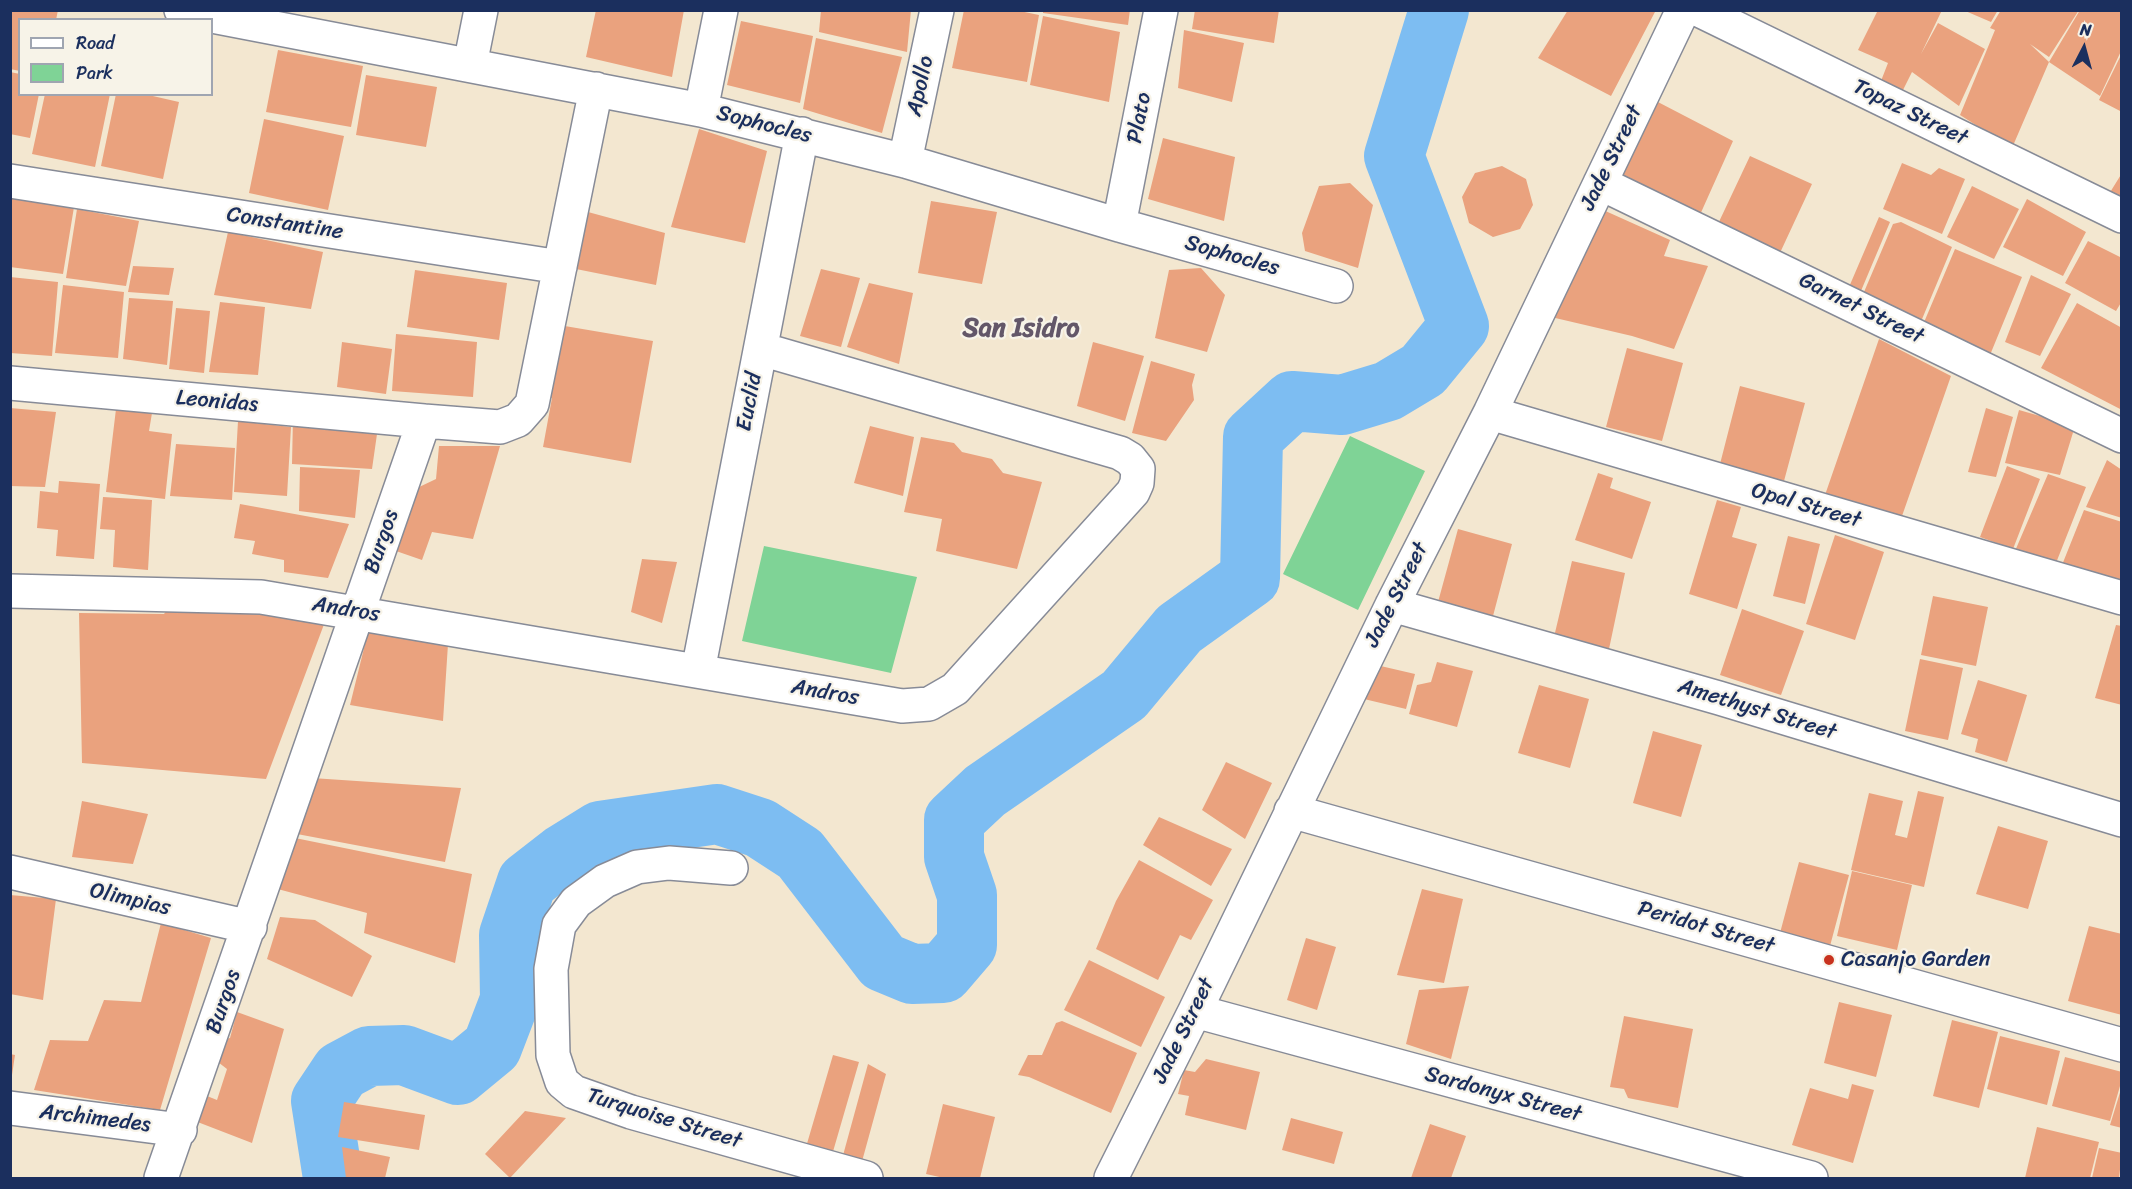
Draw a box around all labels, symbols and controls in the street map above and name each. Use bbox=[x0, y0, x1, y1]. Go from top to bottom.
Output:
text: N bbox=[2079, 15, 2093, 45]
legend bbox=[18, 18, 213, 96]
north arrow bbox=[2054, 18, 2114, 78]
text: Road bbox=[76, 27, 115, 59]
street label: Apollo bbox=[902, 53, 940, 119]
text: Park bbox=[76, 57, 113, 89]
street label: Topaz Street bbox=[1848, 74, 1972, 152]
street label: Plato bbox=[1122, 90, 1158, 146]
street label: Sophocles bbox=[714, 100, 814, 150]
street label: Jade Street bbox=[1575, 101, 1649, 215]
street label: Constantine bbox=[225, 202, 345, 246]
street label: Sophocles bbox=[1182, 230, 1282, 282]
street label: Garnet Street bbox=[1794, 267, 1928, 351]
district label: San Isidro bbox=[962, 313, 1080, 345]
street label: Euclid bbox=[731, 371, 769, 433]
street label: Leonidas bbox=[175, 385, 259, 419]
street label: Opal Street bbox=[1748, 478, 1864, 534]
street label: Burgos bbox=[359, 507, 405, 577]
street label: Jade Street bbox=[1359, 538, 1435, 652]
street label: Andros bbox=[310, 592, 382, 628]
street label: Amethyst Street bbox=[1675, 673, 1839, 747]
street label: Andros bbox=[789, 674, 861, 712]
street label: Olimpias bbox=[87, 878, 173, 922]
street label: Peridot Street bbox=[1635, 896, 1777, 960]
place label: Casanjo Garden bbox=[1841, 947, 1990, 973]
marker: Casanjo Garden bbox=[1822, 953, 1836, 967]
street label: Burgos bbox=[201, 967, 247, 1037]
street label: Jade Street bbox=[1147, 974, 1221, 1088]
street label: Sardonyx Street bbox=[1422, 1061, 1584, 1129]
street label: Turquoise Street bbox=[583, 1083, 745, 1155]
street label: Archimedes bbox=[38, 1099, 152, 1139]

